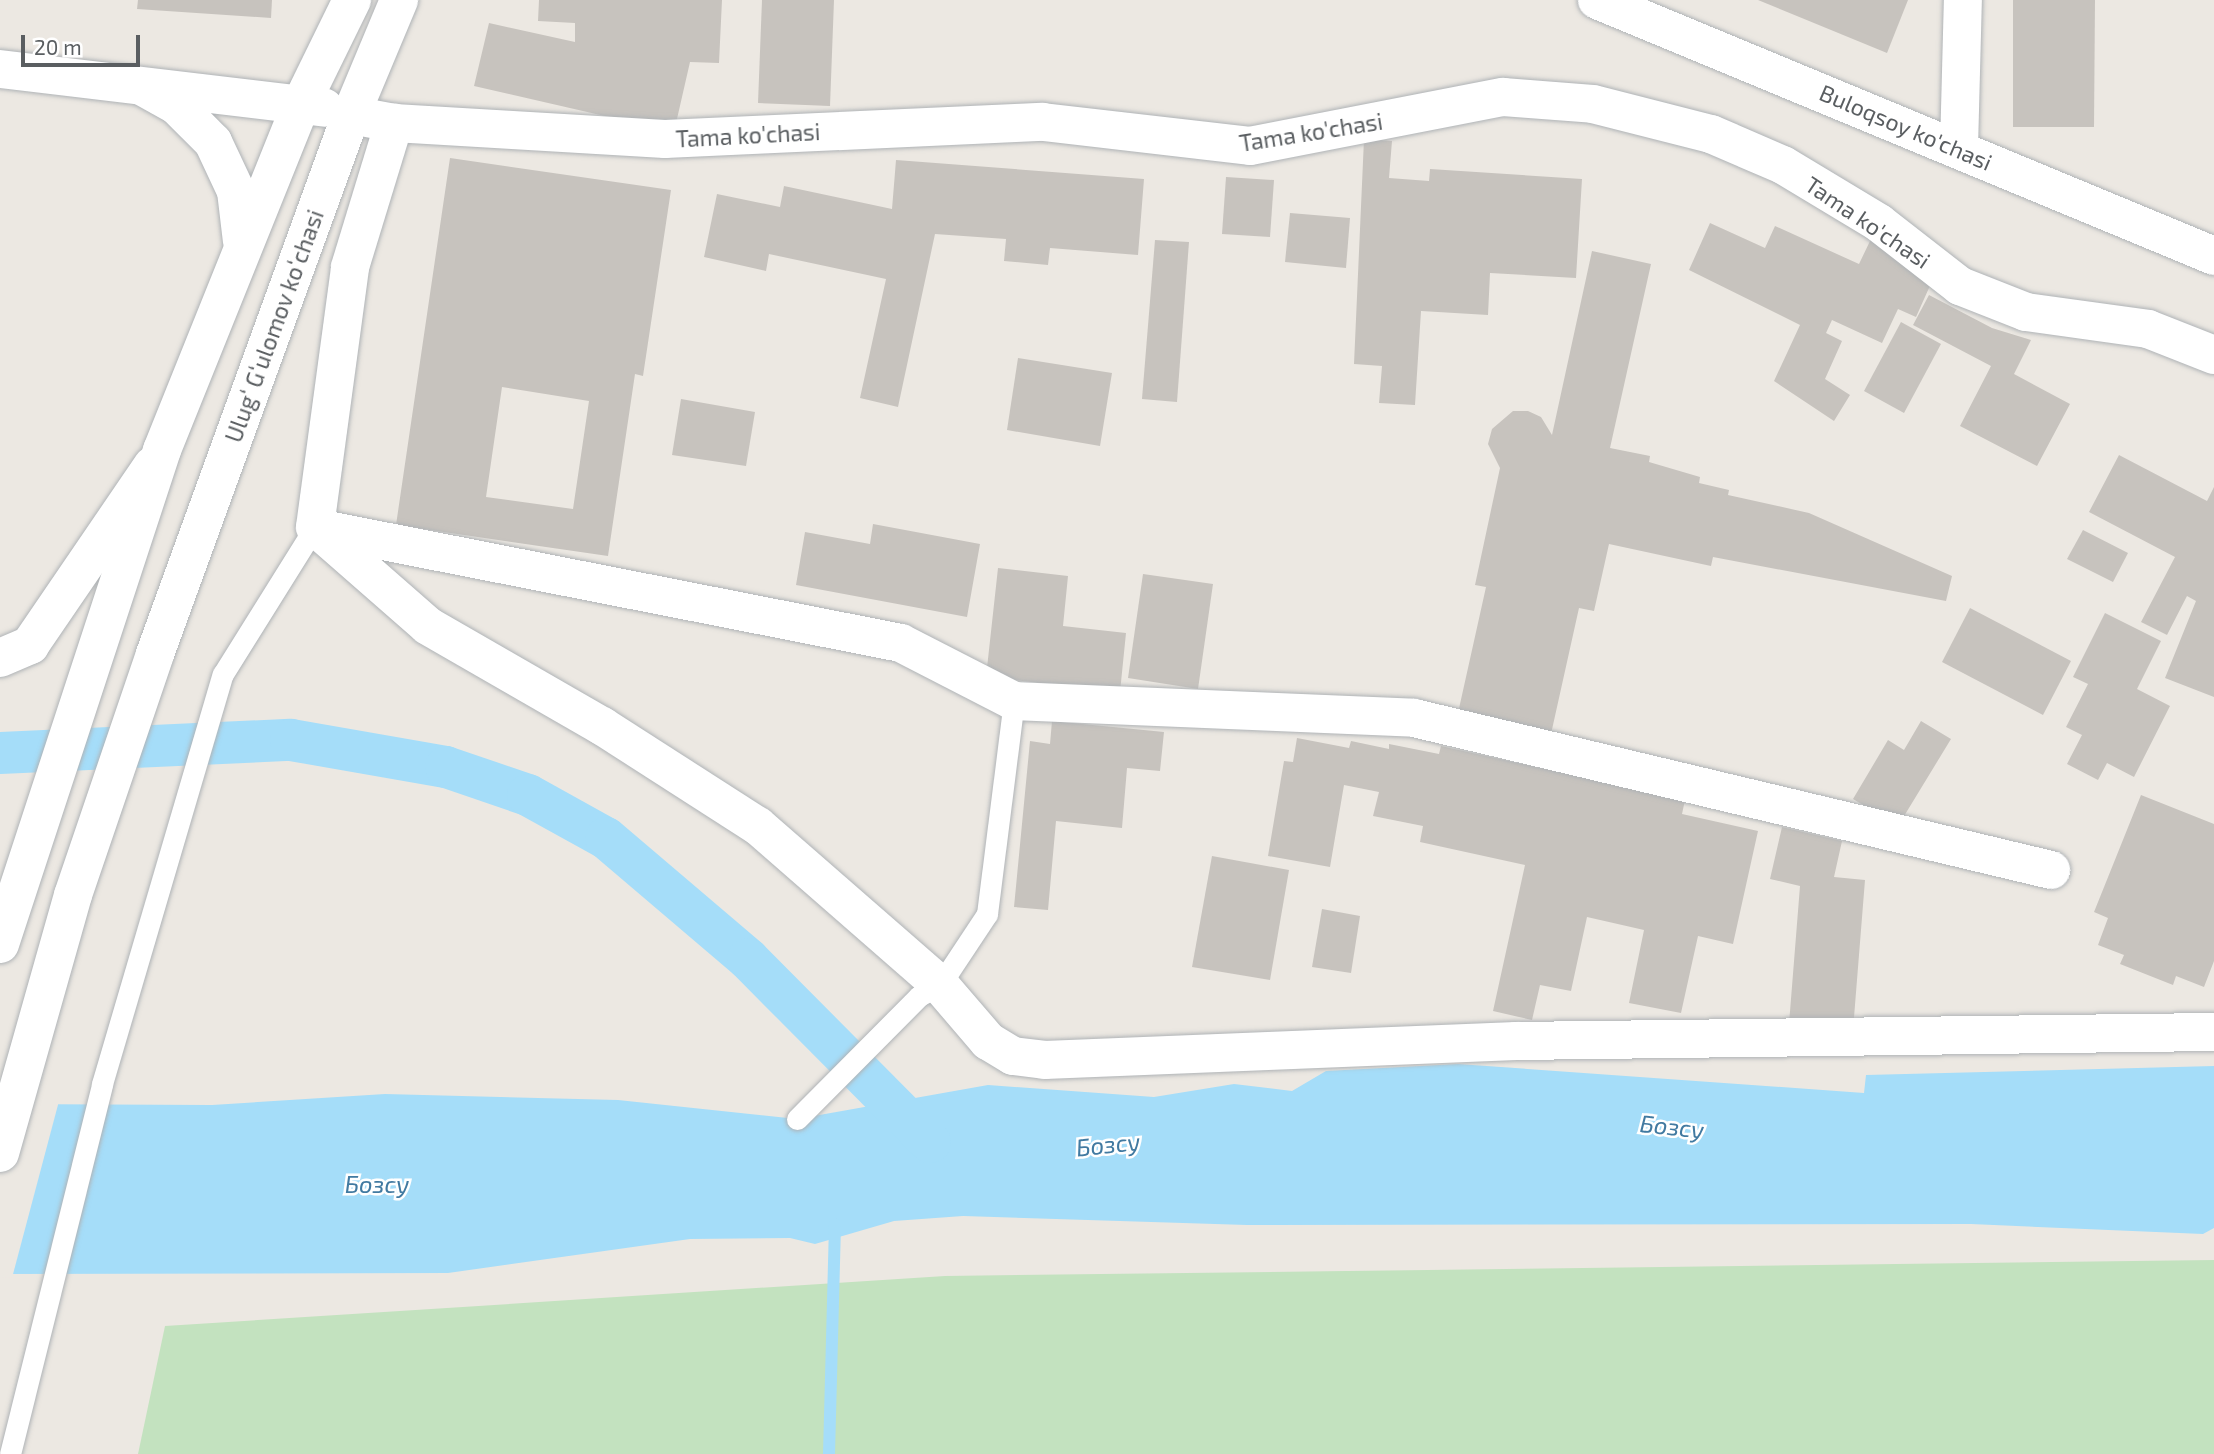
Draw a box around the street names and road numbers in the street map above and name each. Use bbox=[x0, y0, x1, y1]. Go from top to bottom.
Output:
street label: Buloqsoy ko'chasi bbox=[1815, 78, 1997, 176]
street label: Tama ko'chasi bbox=[1237, 107, 1385, 157]
street label: Tama ko'chasi bbox=[675, 117, 821, 153]
street label: Tama ko'chasi bbox=[1800, 170, 1936, 274]
street label: Ulugʻ Gʻulomov koʻchasi bbox=[219, 206, 329, 446]

